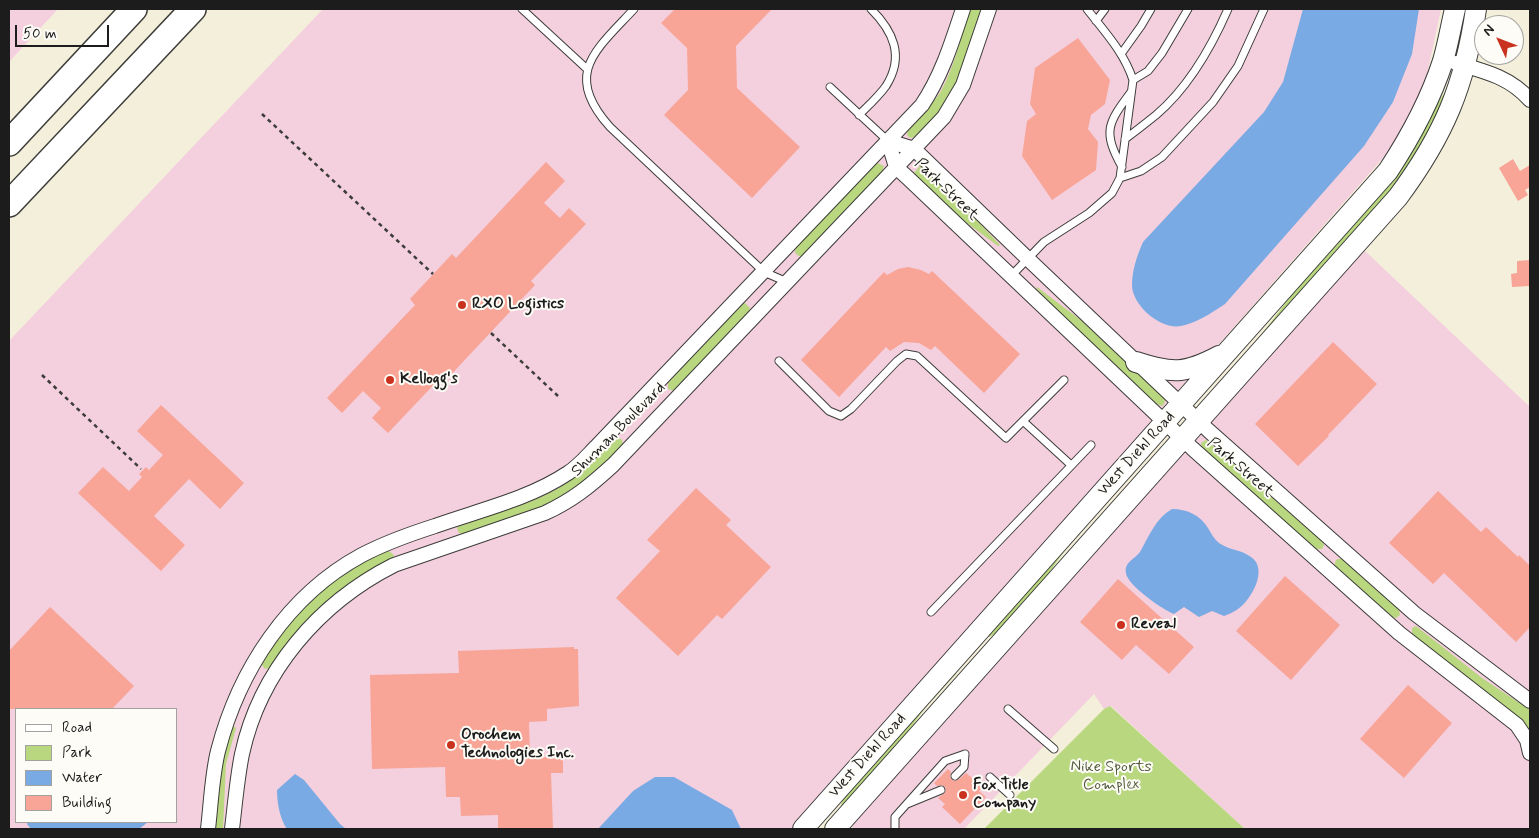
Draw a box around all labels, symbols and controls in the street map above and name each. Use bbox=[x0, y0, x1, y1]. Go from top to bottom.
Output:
scale bar bbox=[18, 15, 111, 47]
north arrow bbox=[1474, 15, 1524, 65]
text: N bbox=[1479, 21, 1499, 40]
text: 50 m bbox=[23, 24, 57, 44]
street label: Park Street bbox=[910, 155, 982, 225]
place label: RXO Logistics bbox=[472, 295, 564, 315]
marker: RXO Logistics bbox=[456, 299, 468, 311]
place label: Kellogg's bbox=[400, 370, 458, 390]
marker: Kellogg's bbox=[384, 374, 396, 386]
street label: Shuman Boulevard bbox=[568, 379, 670, 481]
street label: West Diehl Road bbox=[1094, 408, 1180, 500]
street label: Park Street bbox=[1203, 434, 1277, 502]
place label: Reveal bbox=[1131, 615, 1176, 635]
marker: Reveal bbox=[1115, 619, 1127, 631]
legend bbox=[15, 708, 178, 823]
street label: West Diehl Road bbox=[825, 710, 911, 802]
text: Road bbox=[62, 718, 92, 738]
place label: Orochem Technologies Inc. bbox=[461, 726, 574, 764]
marker: Orochem Technologies Inc. bbox=[445, 739, 457, 751]
text: Park bbox=[62, 743, 92, 763]
park label: Nike Sports Complex bbox=[1070, 758, 1152, 796]
text: Water bbox=[62, 768, 102, 788]
place label: Fox Title Company bbox=[973, 776, 1036, 814]
marker: Fox Title Company bbox=[957, 789, 969, 801]
text: Building bbox=[62, 793, 112, 813]

